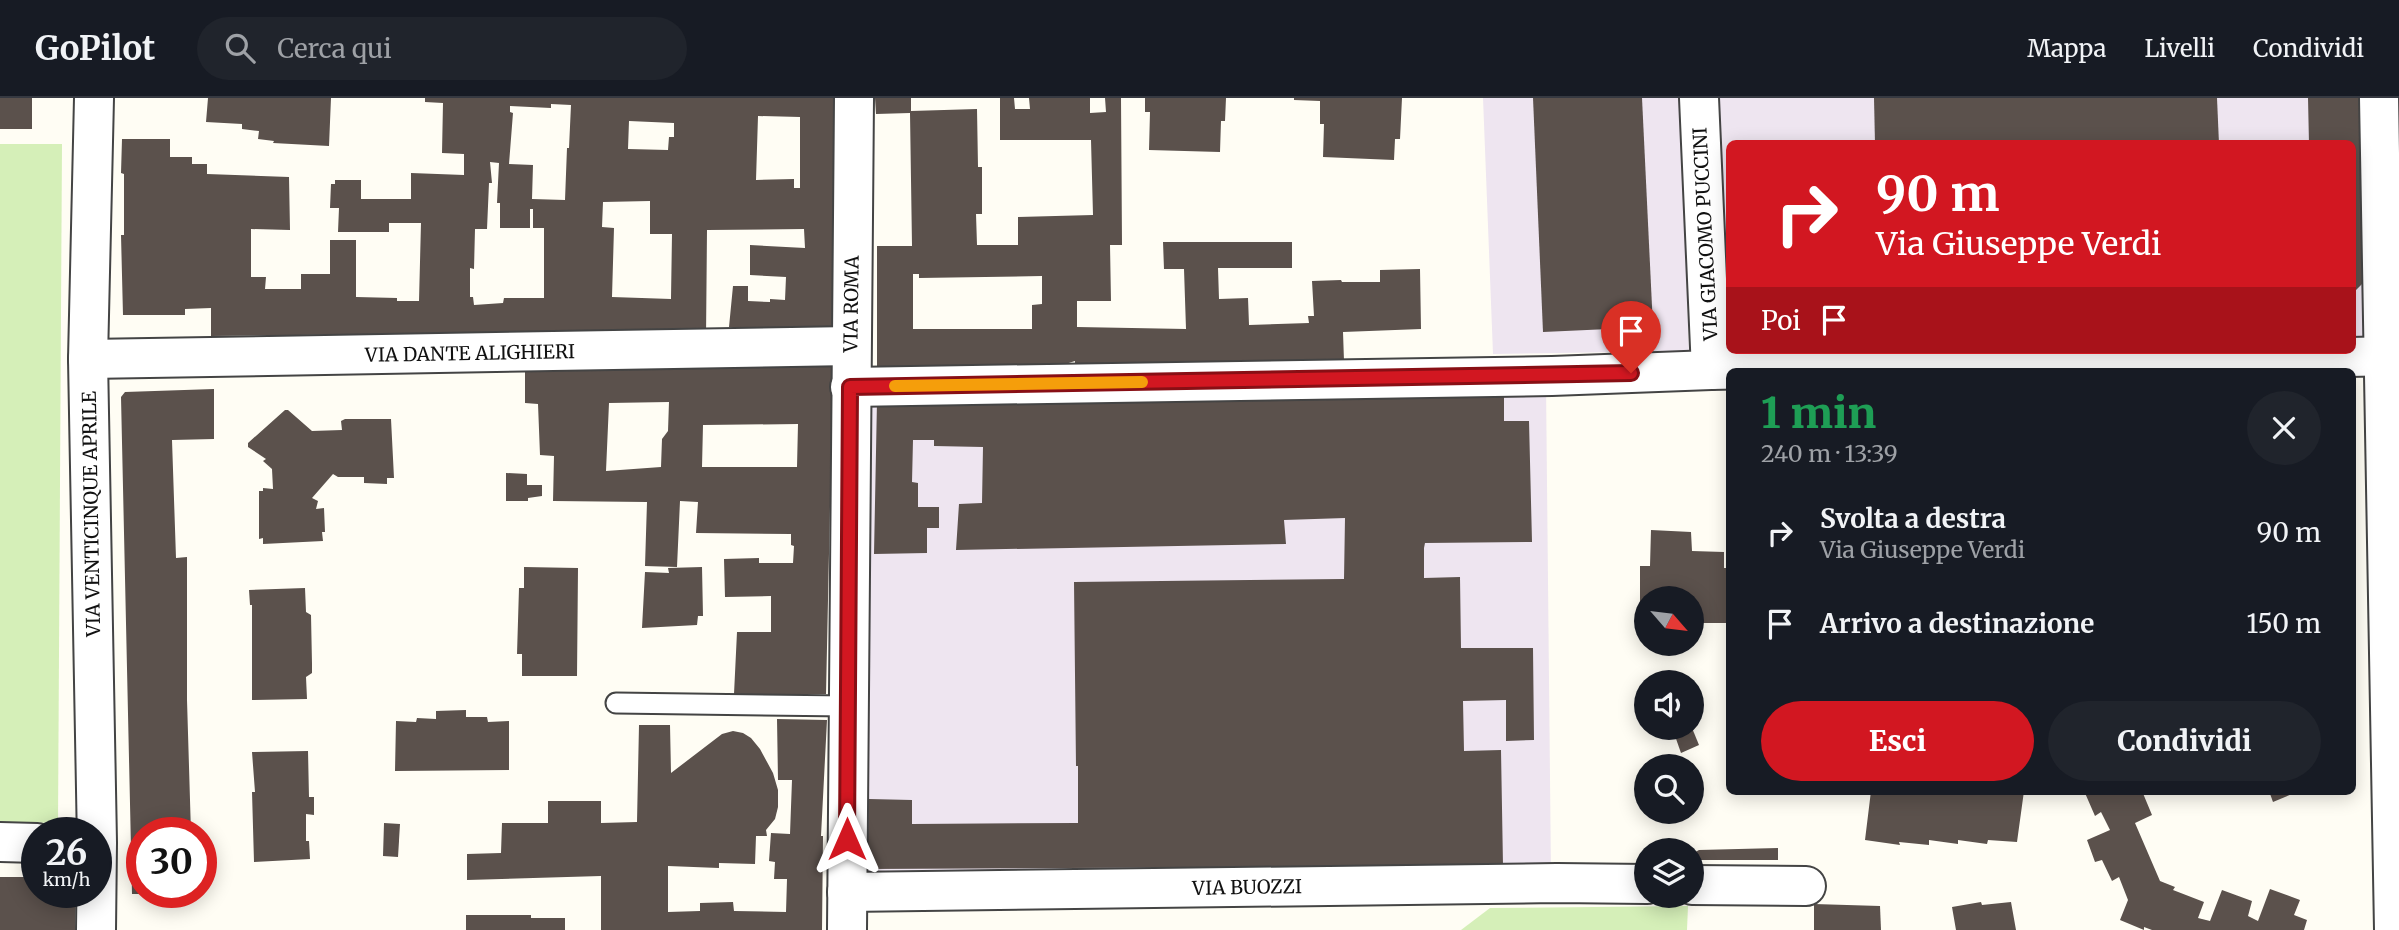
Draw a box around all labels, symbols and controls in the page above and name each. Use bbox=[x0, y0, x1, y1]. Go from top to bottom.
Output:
search box bbox=[197, 17, 687, 80]
text: GoPilot bbox=[35, 28, 155, 69]
icon: search bbox=[221, 29, 259, 67]
text: Cerca qui bbox=[277, 32, 392, 65]
text: Mappa bbox=[2027, 33, 2106, 64]
text: Livelli bbox=[2144, 33, 2215, 64]
text: Condividi bbox=[2253, 33, 2364, 64]
street label: VIA GIACOMO PUCCINI bbox=[1687, 127, 1723, 342]
text: 90 m bbox=[1876, 163, 2000, 224]
icon: right bbox=[1761, 168, 1852, 259]
text: Via Giuseppe Verdi bbox=[1876, 224, 2161, 264]
street label: VIA ROMA bbox=[838, 255, 864, 354]
pin bbox=[1601, 301, 1661, 373]
icon: arrive bbox=[1815, 301, 1853, 339]
text: Poi bbox=[1761, 304, 1801, 337]
icon: arrive bbox=[1612, 312, 1650, 350]
street label: VIA DANTE ALIGHIERI bbox=[364, 339, 575, 367]
text: 1 min bbox=[1761, 387, 1876, 439]
street label: VIA VENTICINQUE APRILE bbox=[77, 391, 105, 638]
button: close bbox=[2247, 391, 2321, 465]
text: 240 m · 13:39 bbox=[1761, 439, 1898, 468]
text: Svolta a destra bbox=[1820, 502, 2006, 535]
icon: right bbox=[1761, 514, 1799, 552]
text: 90 m bbox=[2257, 516, 2321, 549]
text: Via Giuseppe Verdi bbox=[1820, 535, 2025, 564]
north arrow bbox=[1634, 586, 1704, 656]
map controls bbox=[1634, 586, 1704, 908]
icon: arrive bbox=[1761, 605, 1799, 643]
text: Arrivo a destinazione bbox=[1820, 607, 2094, 640]
text: 150 m bbox=[2247, 607, 2321, 640]
button: sound bbox=[1634, 670, 1704, 740]
button: Esci bbox=[1761, 701, 2034, 781]
button: Condividi bbox=[2048, 701, 2321, 781]
button: search bbox=[1634, 754, 1704, 824]
position arrow bbox=[810, 802, 884, 876]
speed limit sign: 30 bbox=[126, 817, 217, 908]
text: 26 bbox=[46, 831, 87, 875]
button: layers bbox=[1634, 838, 1704, 908]
text: km/h bbox=[43, 868, 90, 891]
street label: VIA BUOZZI bbox=[1191, 874, 1302, 900]

